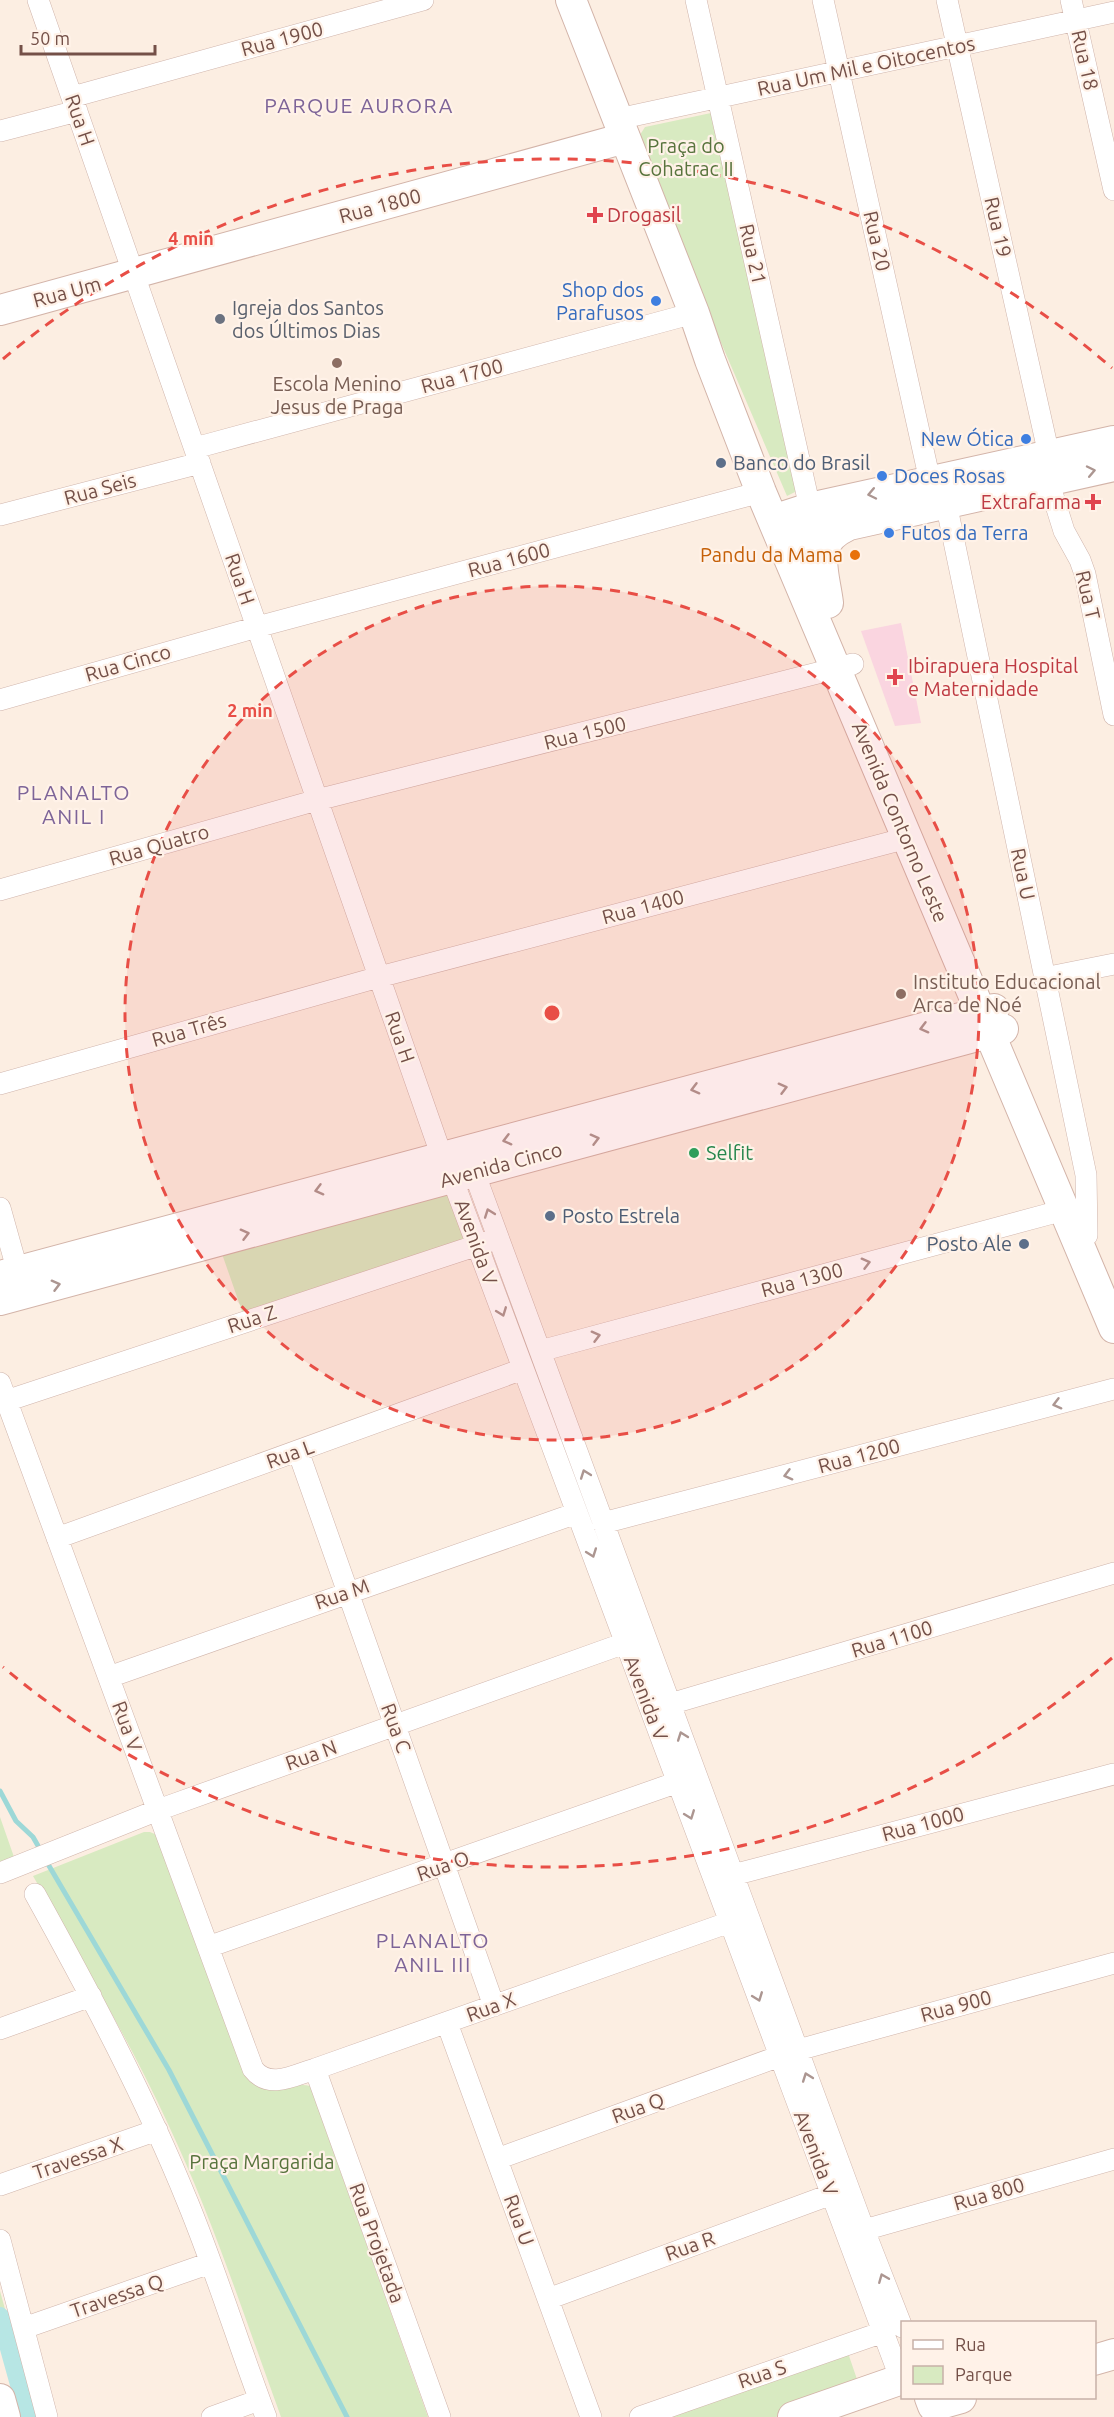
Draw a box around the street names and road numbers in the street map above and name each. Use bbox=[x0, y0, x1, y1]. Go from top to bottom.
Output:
street label: Rua 1900 bbox=[238, 17, 325, 60]
street label: Rua 18 bbox=[1067, 27, 1104, 92]
street label: Rua Um Mil e Oitocentos bbox=[755, 31, 977, 100]
street label: Rua H bbox=[61, 91, 100, 148]
street label: Rua 1800 bbox=[336, 184, 423, 227]
street label: Rua 19 bbox=[980, 194, 1017, 259]
street label: Rua 20 bbox=[859, 208, 896, 273]
street label: Rua 21 bbox=[735, 221, 772, 286]
street label: Rua Um bbox=[30, 271, 103, 312]
street label: Rua 1700 bbox=[418, 354, 505, 397]
street label: Rua Seis bbox=[61, 468, 138, 509]
street label: Rua 1600 bbox=[465, 538, 552, 581]
street label: Rua H bbox=[221, 550, 260, 607]
street label: Rua T bbox=[1072, 568, 1105, 622]
street label: Rua Cinco bbox=[82, 639, 173, 686]
street label: Rua 1500 bbox=[541, 711, 628, 754]
street label: Avenida Contorno Leste bbox=[848, 718, 953, 925]
street label: Rua Quatro bbox=[106, 819, 212, 870]
street label: Rua U bbox=[1007, 846, 1040, 902]
street label: Rua 1400 bbox=[599, 885, 686, 928]
street label: Rua Três bbox=[149, 1008, 229, 1051]
street label: Rua H bbox=[381, 1008, 420, 1065]
street label: Avenida Cinco bbox=[437, 1137, 565, 1192]
street label: Avenida V bbox=[450, 1196, 503, 1288]
street label: Rua 1300 bbox=[758, 1258, 845, 1301]
street label: Rua Z bbox=[224, 1300, 279, 1337]
street label: Rua L bbox=[263, 1434, 317, 1473]
street label: Rua 1200 bbox=[815, 1434, 902, 1477]
street label: Rua M bbox=[312, 1574, 372, 1614]
street label: Rua 1100 bbox=[848, 1615, 935, 1662]
street label: Avenida V bbox=[620, 1652, 673, 1744]
street label: Rua V bbox=[108, 1698, 147, 1754]
street label: Rua C bbox=[377, 1700, 416, 1756]
street label: Rua N bbox=[282, 1735, 340, 1774]
street label: Rua 1000 bbox=[879, 1802, 966, 1845]
street label: Rua O bbox=[413, 1846, 472, 1885]
street label: Rua 900 bbox=[918, 1985, 994, 2026]
street label: Rua X bbox=[463, 1987, 519, 2026]
street label: Rua Q bbox=[608, 2087, 667, 2128]
street label: Avenida V bbox=[790, 2107, 843, 2199]
street label: Travessa X bbox=[30, 2131, 126, 2184]
street label: Rua 800 bbox=[951, 2172, 1027, 2215]
street label: Rua Projetada bbox=[345, 2180, 410, 2306]
street label: Rua U bbox=[500, 2191, 539, 2248]
street label: Rua R bbox=[662, 2226, 718, 2265]
street label: Travessa Q bbox=[67, 2269, 166, 2322]
street label: Rua S bbox=[735, 2355, 789, 2392]

